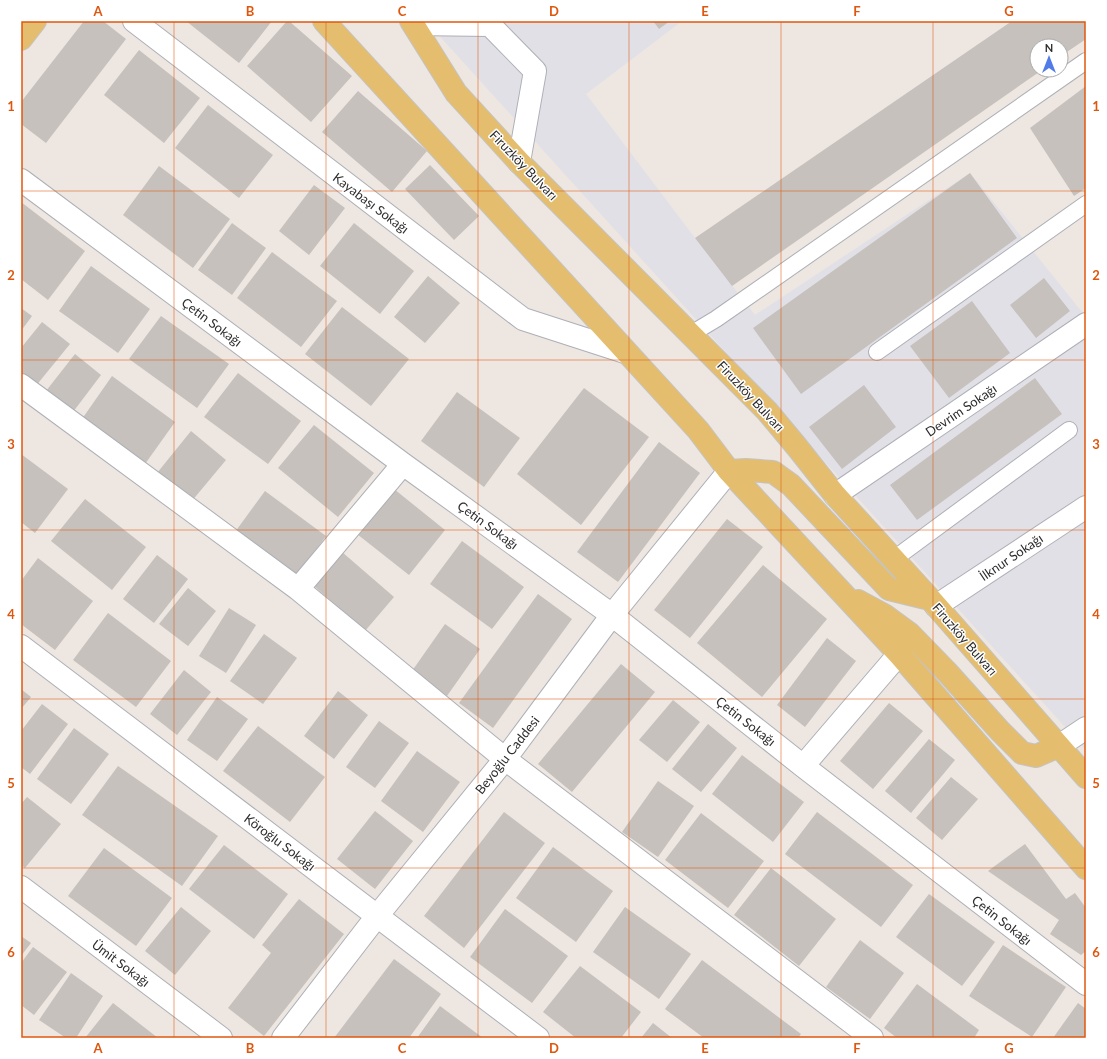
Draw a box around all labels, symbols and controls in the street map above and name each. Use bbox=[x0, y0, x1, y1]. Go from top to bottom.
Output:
text: A bbox=[92, 3, 103, 19]
text: B bbox=[246, 3, 255, 19]
text: C bbox=[398, 3, 407, 19]
text: D bbox=[549, 3, 559, 19]
text: E bbox=[701, 3, 709, 19]
text: F bbox=[853, 3, 861, 19]
text: G bbox=[1004, 3, 1014, 19]
north arrow bbox=[1029, 38, 1069, 78]
text: N bbox=[1045, 41, 1053, 54]
text: 1 bbox=[7, 98, 15, 114]
text: 1 bbox=[1092, 98, 1100, 114]
street label: Firuzköy Bulvarı bbox=[487, 127, 561, 203]
street label: Kayabaşı Sokağı bbox=[330, 169, 412, 237]
text: 2 bbox=[7, 267, 15, 283]
text: 2 bbox=[1092, 267, 1100, 283]
street label: Çetin Sokağı bbox=[179, 294, 245, 350]
street label: Firuzköy Bulvarı bbox=[714, 357, 788, 435]
street label: Devrim Sokağı bbox=[922, 380, 1000, 440]
text: 3 bbox=[7, 436, 15, 452]
text: 3 bbox=[1092, 436, 1100, 452]
street label: Çetin Sokağı bbox=[454, 498, 522, 552]
street label: İlknur Sokağı bbox=[976, 530, 1046, 584]
street label: Firuzköy Bulvarı bbox=[929, 599, 1001, 679]
text: 4 bbox=[7, 606, 15, 622]
text: 4 bbox=[1092, 606, 1100, 622]
street label: Çetin Sokağı bbox=[713, 693, 779, 749]
street label: Beyoğlu Caddesi bbox=[472, 713, 542, 797]
text: 5 bbox=[7, 775, 15, 791]
text: 5 bbox=[1092, 775, 1100, 791]
street label: Köroğlu Sokağı bbox=[241, 810, 319, 874]
street label: Çetin Sokağı bbox=[969, 892, 1035, 948]
street label: Ümit Sokağı bbox=[89, 936, 153, 990]
text: 6 bbox=[7, 944, 15, 960]
text: 6 bbox=[1092, 944, 1100, 960]
text: A bbox=[92, 1040, 103, 1056]
text: B bbox=[246, 1040, 255, 1056]
text: C bbox=[398, 1040, 407, 1056]
text: D bbox=[549, 1040, 559, 1056]
text: E bbox=[701, 1040, 709, 1056]
text: F bbox=[853, 1040, 861, 1056]
text: G bbox=[1004, 1040, 1014, 1056]

